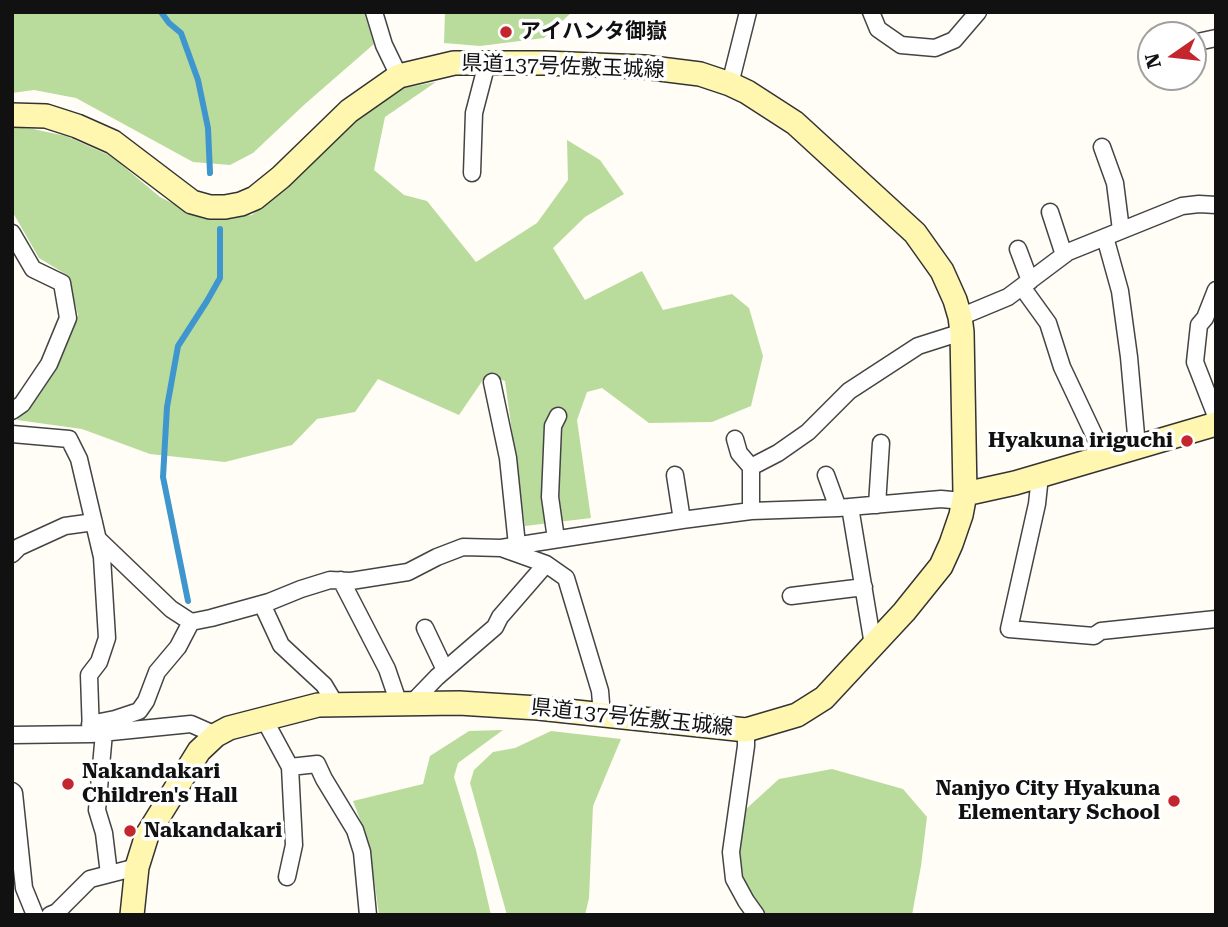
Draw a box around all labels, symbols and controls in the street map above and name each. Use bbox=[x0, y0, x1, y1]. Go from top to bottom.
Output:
place label: アイハンタ御嶽 bbox=[520, 19, 667, 45]
north arrow bbox=[1137, 21, 1207, 91]
marker: アイハンタ御嶽 bbox=[498, 24, 514, 40]
street label: 県道137号佐敷玉城線 bbox=[461, 51, 665, 83]
text: N bbox=[1140, 51, 1166, 71]
place label: Hyakuna iriguchi bbox=[988, 428, 1173, 454]
marker: Hyakuna iriguchi bbox=[1179, 433, 1195, 449]
street label: 県道137号佐敷玉城線 bbox=[530, 695, 734, 741]
place label: Nakandakari Children's Hall bbox=[82, 759, 238, 809]
marker: Nakandakari Children's Hall bbox=[60, 776, 76, 792]
place label: Nanjyo City Hyakuna Elementary School bbox=[935, 776, 1160, 826]
marker: Nanjyo City Hyakuna Elementary School bbox=[1166, 793, 1182, 809]
place label: Nakandakari bbox=[144, 818, 282, 844]
marker: Nakandakari bbox=[122, 823, 138, 839]

